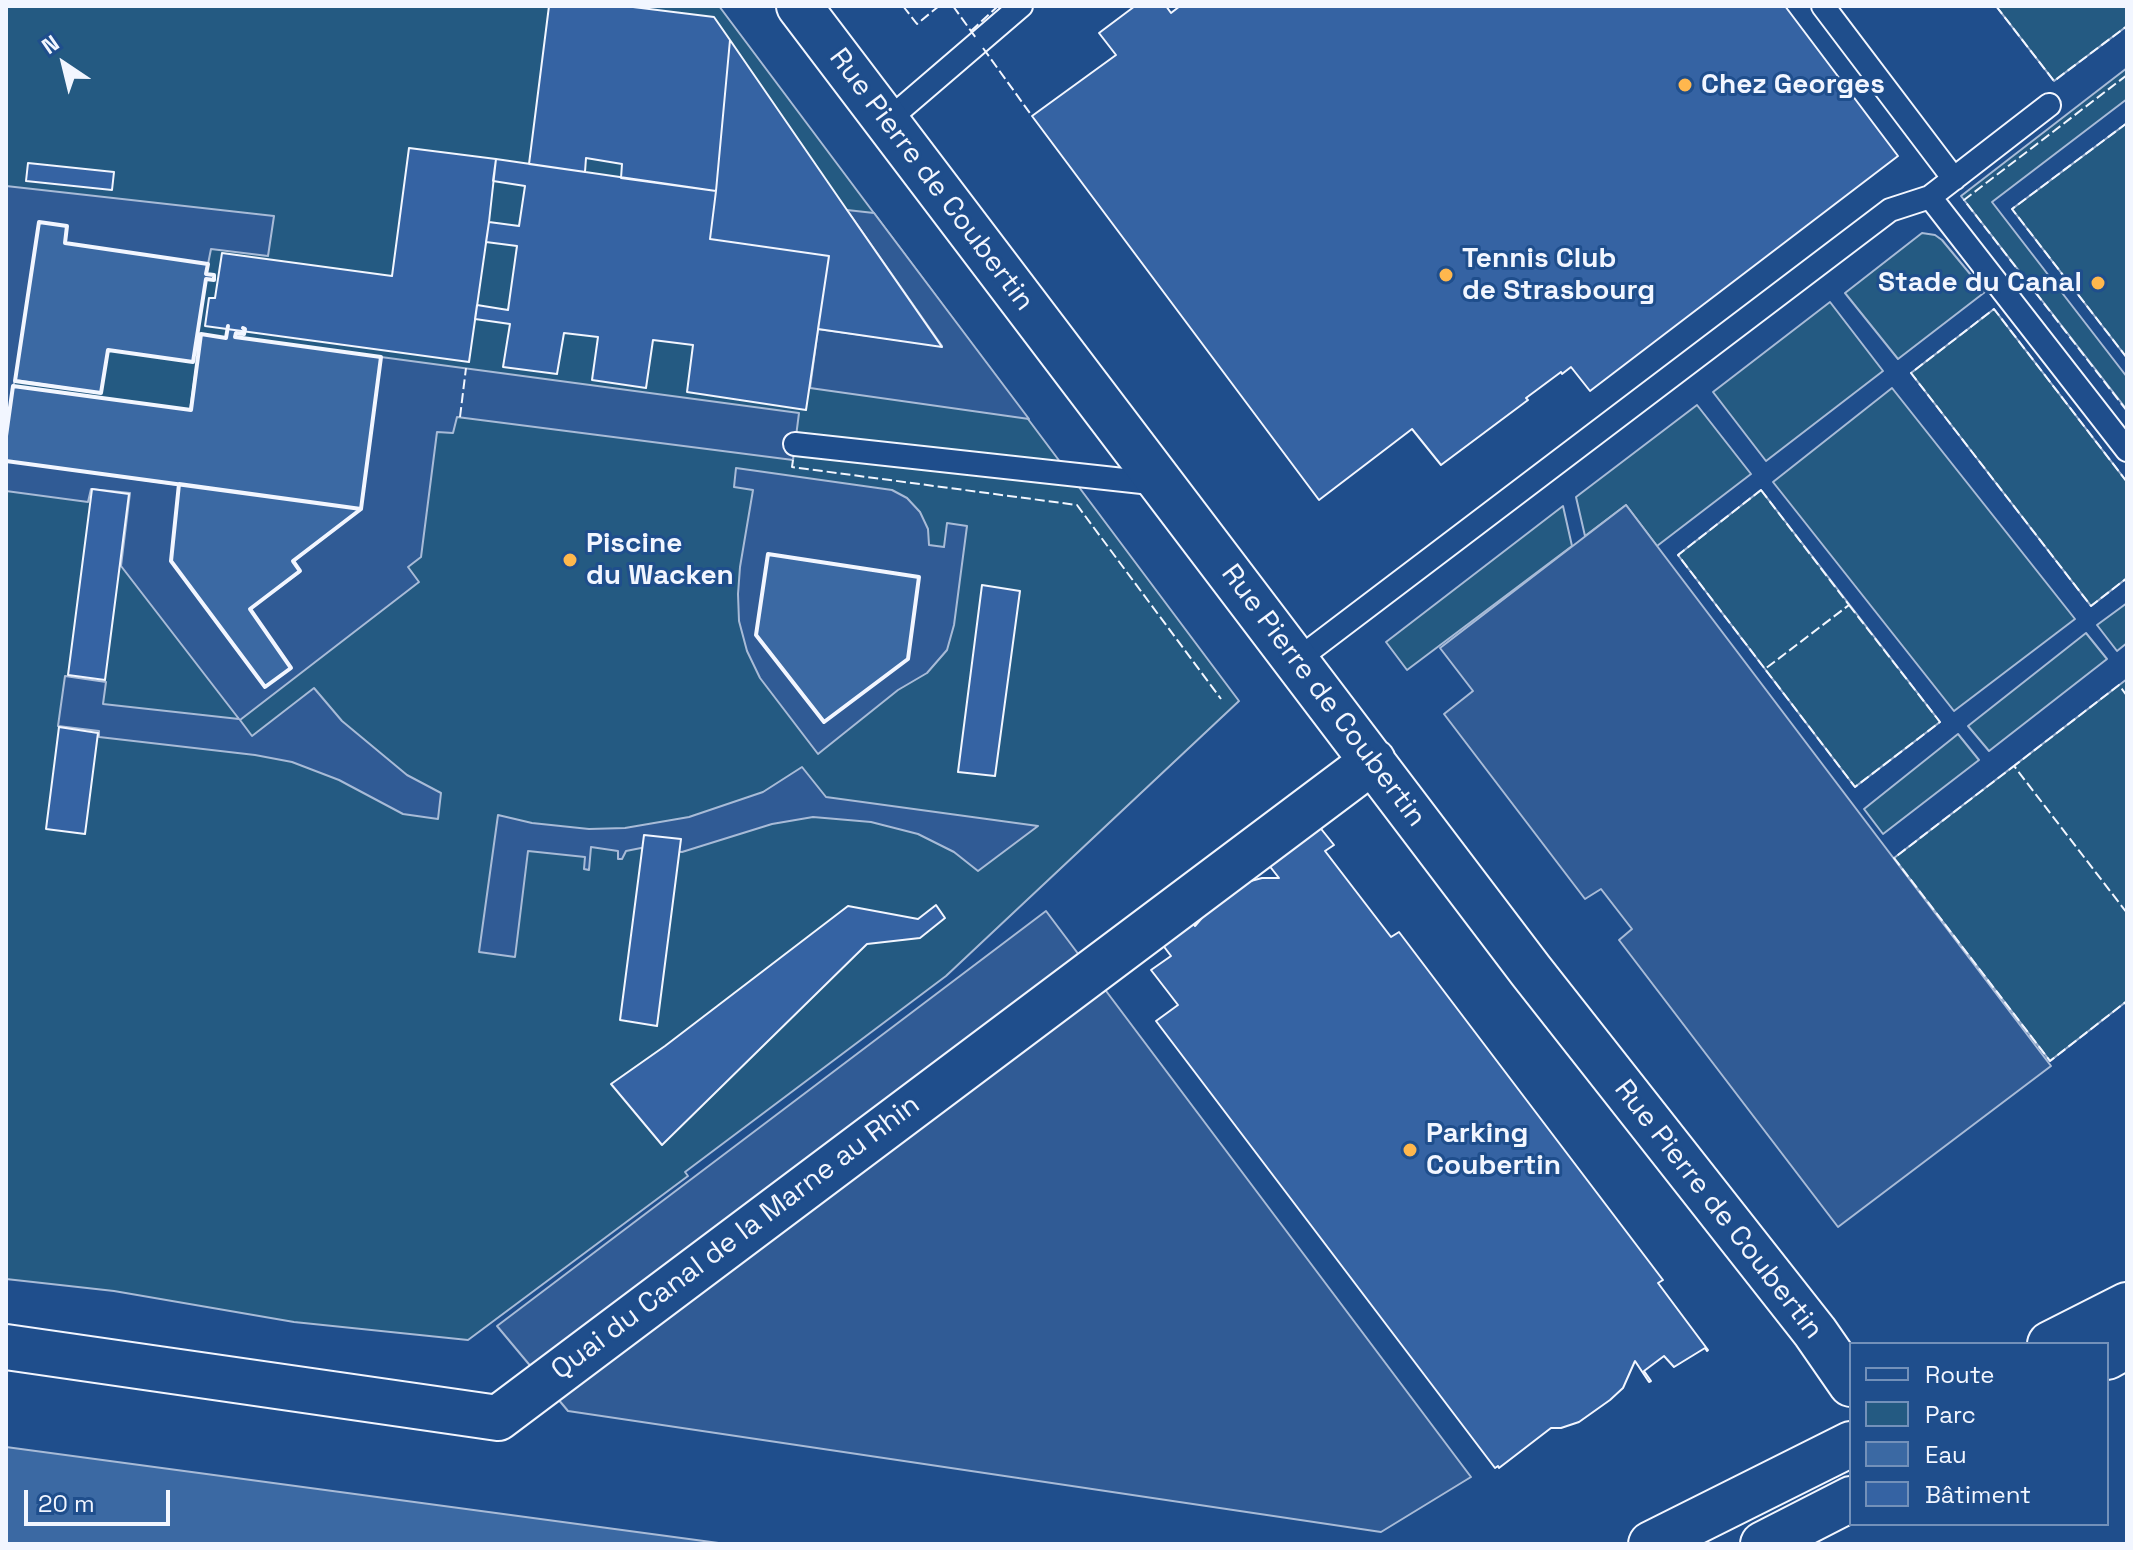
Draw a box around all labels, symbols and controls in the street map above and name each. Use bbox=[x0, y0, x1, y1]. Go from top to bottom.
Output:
north arrow bbox=[24, 24, 104, 104]
text: N bbox=[36, 29, 64, 60]
street label: Rue Pierre de Coubertin bbox=[821, 42, 1041, 318]
place label: Chez Georges bbox=[1701, 68, 1885, 102]
marker: Chez Georges bbox=[1676, 76, 1694, 94]
place label: Tennis Club de Strasbourg bbox=[1462, 242, 1655, 308]
marker: Tennis Club de Strasbourg bbox=[1437, 266, 1455, 284]
place label: Stade du Canal bbox=[1878, 266, 2082, 300]
marker: Stade du Canal bbox=[2089, 274, 2107, 292]
place label: Piscine du Wacken bbox=[586, 527, 734, 593]
marker: Piscine du Wacken bbox=[561, 551, 579, 569]
street label: Rue Pierre de Coubertin bbox=[1213, 558, 1433, 834]
street label: Rue Pierre de Coubertin bbox=[1606, 1074, 1830, 1346]
street label: Quai du Canal de la Marne au Rhin bbox=[545, 1088, 927, 1388]
place label: Parking Coubertin bbox=[1426, 1117, 1561, 1183]
marker: Parking Coubertin bbox=[1401, 1141, 1419, 1159]
legend bbox=[1849, 1342, 2109, 1526]
text: Route bbox=[1925, 1359, 1994, 1390]
text: Parc bbox=[1925, 1399, 1976, 1430]
text: Eau bbox=[1925, 1439, 1967, 1470]
scale bar bbox=[28, 1474, 174, 1524]
text: Bâtiment bbox=[1925, 1479, 2031, 1510]
text: 20 m bbox=[38, 1488, 95, 1519]

